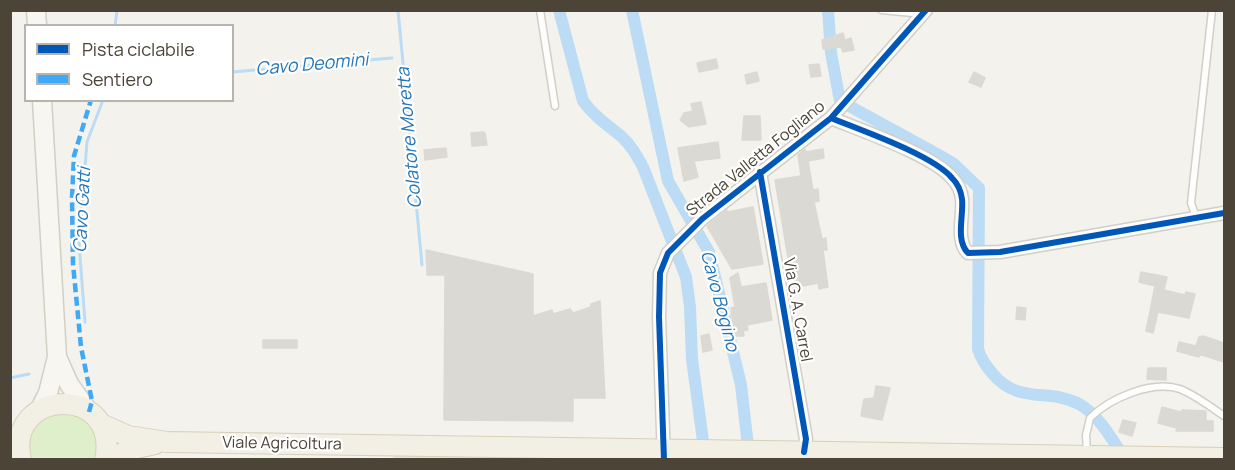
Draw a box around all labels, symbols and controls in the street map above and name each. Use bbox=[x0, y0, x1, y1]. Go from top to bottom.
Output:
legend bbox=[24, 24, 234, 102]
text: Pista ciclabile bbox=[82, 37, 195, 61]
water label: Cavo Deomini bbox=[255, 49, 369, 81]
text: Sentiero bbox=[82, 67, 153, 91]
water label: Colatore Moretta bbox=[393, 67, 427, 209]
street label: Strada Valletta Fogliano bbox=[683, 97, 829, 221]
water label: Cavo Gatti bbox=[70, 167, 96, 253]
water label: Cavo Bogino bbox=[695, 248, 743, 354]
street label: Via G. A. Carrel bbox=[778, 257, 816, 363]
street label: Viale Agricoltura bbox=[222, 433, 342, 455]

